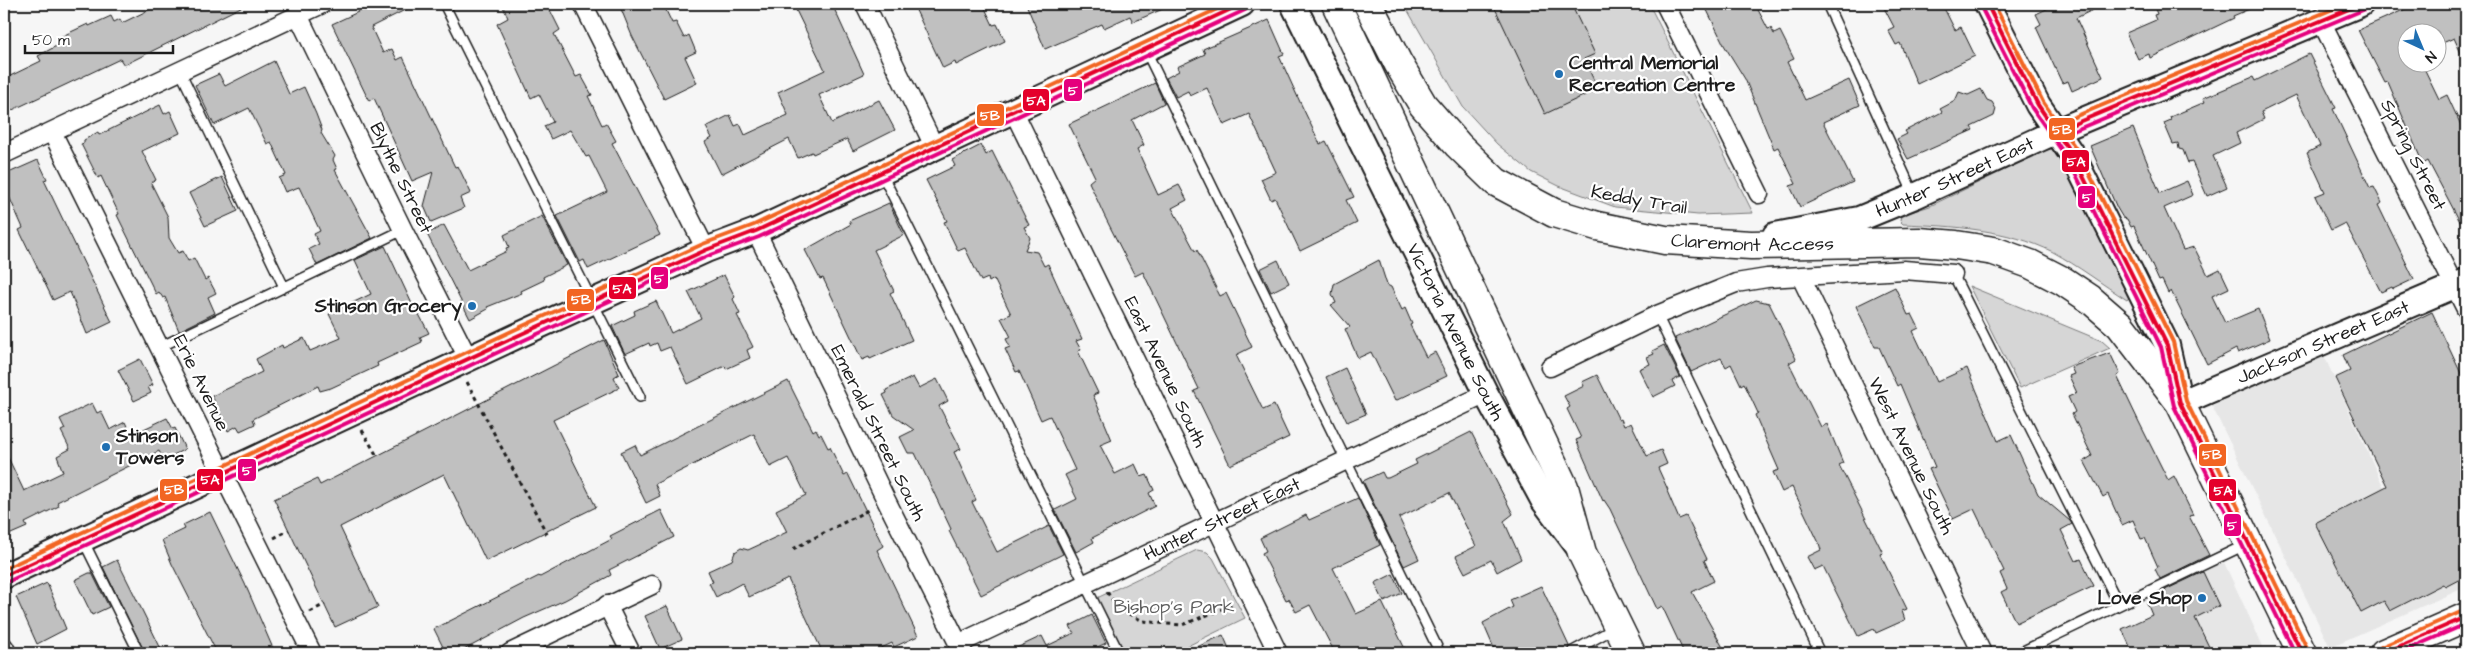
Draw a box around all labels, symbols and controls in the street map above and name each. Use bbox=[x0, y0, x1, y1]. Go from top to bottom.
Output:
scale bar bbox=[25, 22, 172, 54]
north arrow bbox=[2398, 22, 2448, 72]
text: 50 m bbox=[32, 30, 70, 51]
text: N bbox=[2420, 46, 2440, 67]
place label: Central Memorial Recreation Centre bbox=[1569, 50, 1736, 99]
marker: Central Memorial Recreation Centre bbox=[1553, 68, 1565, 80]
line badge: 5 bbox=[1063, 78, 1083, 102]
text: 5 bbox=[1068, 81, 1079, 101]
line badge: 5A bbox=[1022, 88, 1050, 112]
text: 5A bbox=[1027, 91, 1046, 111]
street label: Spring Street bbox=[2372, 95, 2453, 216]
line badge: 5B bbox=[976, 103, 1005, 127]
text: 5B bbox=[980, 106, 1000, 126]
line badge: 5B bbox=[2048, 117, 2076, 141]
street label: Blythe Street bbox=[362, 118, 440, 239]
text: 5B bbox=[2052, 120, 2072, 140]
street label: Hunter Street East bbox=[1871, 130, 2039, 224]
line badge: 5A bbox=[2061, 149, 2090, 173]
text: 5A bbox=[2067, 152, 2086, 172]
street label: Keddy Trail bbox=[1589, 178, 1689, 223]
line badge: 5 bbox=[2077, 185, 2096, 209]
text: 5 bbox=[2082, 188, 2093, 208]
street label: Claremont Access bbox=[1670, 227, 1834, 259]
street label: Victoria Avenue South bbox=[1400, 239, 1512, 426]
line badge: 5 bbox=[650, 266, 669, 290]
text: 5 bbox=[654, 269, 665, 289]
line badge: 5A bbox=[608, 276, 637, 300]
text: 5A bbox=[613, 279, 632, 299]
line badge: 5B bbox=[566, 288, 595, 312]
text: 5B bbox=[571, 290, 591, 310]
street label: East Avenue South bbox=[1117, 292, 1213, 452]
place label: Stinson Grocery bbox=[314, 293, 463, 321]
street label: Jackson Street East bbox=[2233, 293, 2414, 391]
marker: Stinson Grocery bbox=[466, 300, 478, 312]
street label: Erie Avenue bbox=[166, 330, 236, 436]
street label: Emerald Street South bbox=[824, 341, 933, 526]
street label: West Avenue South bbox=[1861, 373, 1961, 540]
place label: Stinson Towers bbox=[115, 423, 185, 472]
marker: Stinson Towers bbox=[100, 441, 112, 453]
line badge: 5B bbox=[2198, 443, 2227, 467]
text: 5B bbox=[2202, 445, 2222, 465]
line badge: 5 bbox=[237, 458, 257, 482]
text: 5 bbox=[242, 461, 253, 481]
line badge: 5A bbox=[196, 468, 224, 492]
text: 5A bbox=[201, 470, 220, 490]
street label: Hunter Street East bbox=[1139, 470, 1305, 568]
line badge: 5B bbox=[159, 478, 188, 502]
line badge: 5A bbox=[2208, 478, 2237, 502]
text: 5B bbox=[164, 480, 184, 500]
text: 5A bbox=[2214, 481, 2233, 501]
line badge: 5 bbox=[2223, 513, 2242, 537]
text: 5 bbox=[2227, 516, 2238, 536]
place label: Love Shop bbox=[2098, 585, 2192, 612]
marker: Love Shop bbox=[2196, 592, 2208, 604]
park label: Bishop's Park bbox=[1114, 594, 1235, 621]

